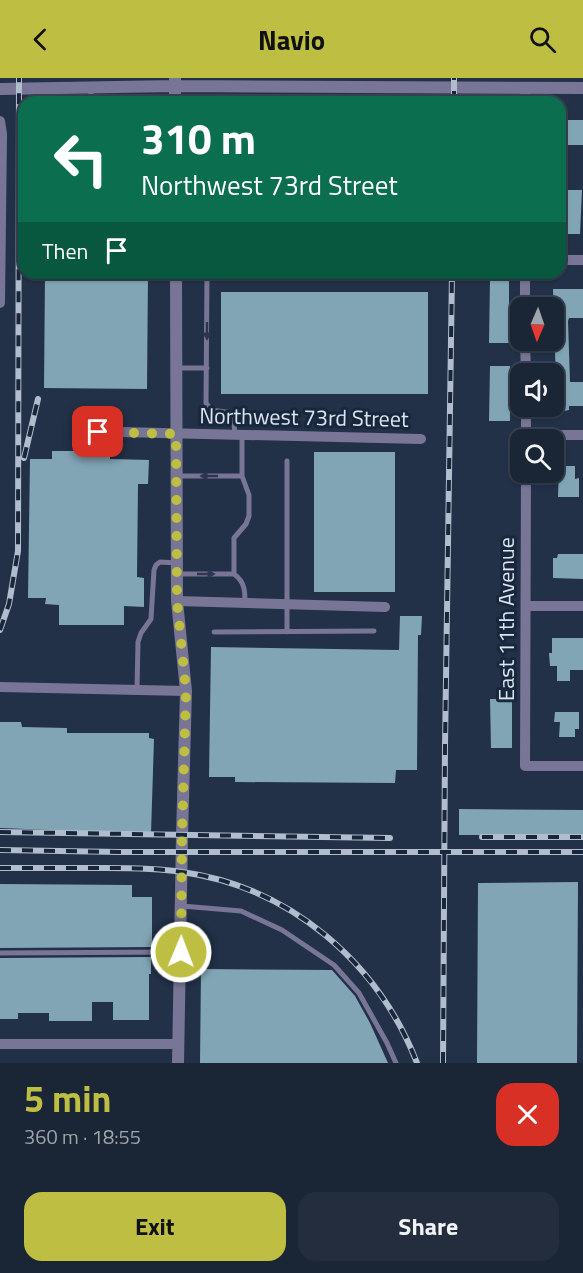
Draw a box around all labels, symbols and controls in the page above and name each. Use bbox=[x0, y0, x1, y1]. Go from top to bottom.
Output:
text: Navio bbox=[258, 19, 325, 60]
icon: back bbox=[24, 23, 57, 56]
icon: search bbox=[526, 23, 559, 56]
text: 310 m bbox=[141, 106, 256, 170]
icon: left bbox=[42, 120, 120, 198]
text: Northwest 73rd Street bbox=[141, 164, 398, 205]
text: Then bbox=[42, 234, 88, 268]
icon: arrive bbox=[100, 234, 133, 267]
north arrow bbox=[510, 297, 564, 351]
map controls bbox=[510, 297, 564, 483]
one-way arrow bbox=[202, 322, 212, 341]
button: sound bbox=[510, 363, 564, 417]
street label: Northwest 73rd Street bbox=[199, 398, 409, 436]
pin bbox=[72, 406, 123, 457]
icon: arrive bbox=[81, 415, 114, 448]
button: search bbox=[510, 429, 564, 483]
one-way arrow bbox=[200, 471, 219, 481]
street label: East 11th Avenue bbox=[489, 537, 523, 701]
one-way arrow bbox=[196, 569, 215, 579]
position arrow bbox=[149, 920, 213, 984]
text: 5 min bbox=[24, 1071, 111, 1126]
button: close bbox=[496, 1083, 559, 1146]
text: 360 m · 18:55 bbox=[24, 1121, 141, 1152]
button: Exit bbox=[24, 1192, 286, 1261]
button: Share bbox=[298, 1192, 559, 1261]

